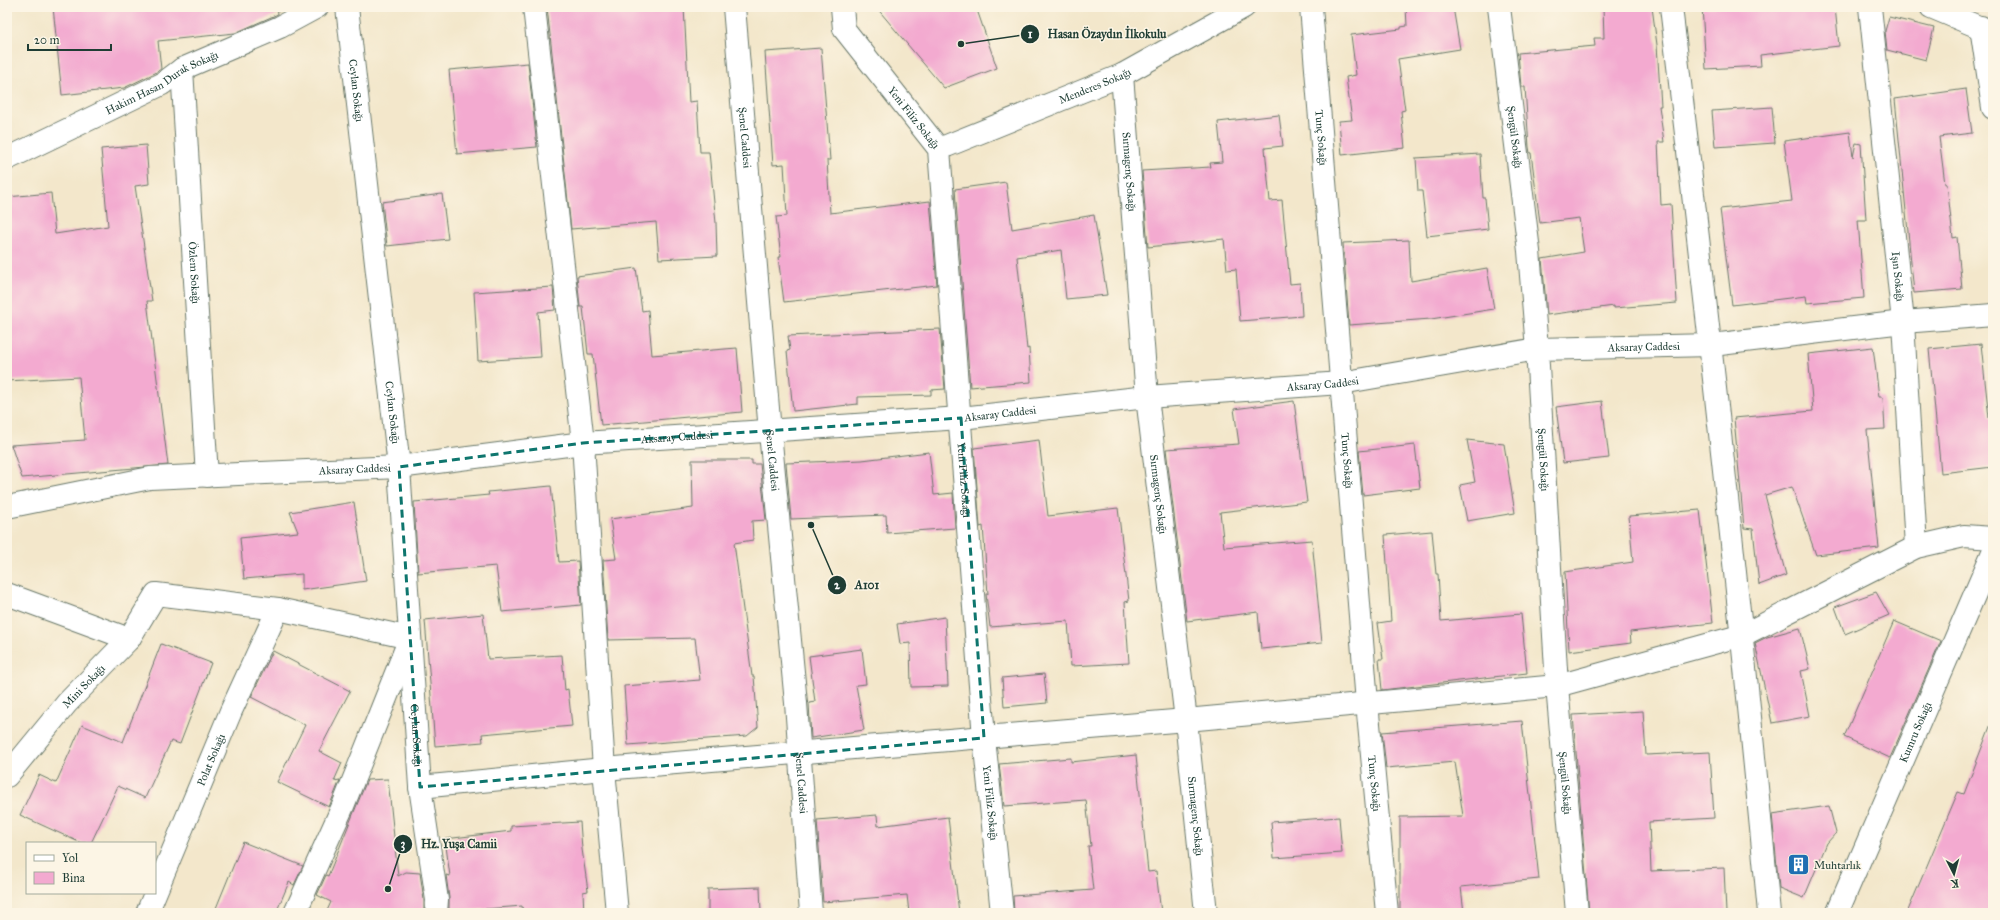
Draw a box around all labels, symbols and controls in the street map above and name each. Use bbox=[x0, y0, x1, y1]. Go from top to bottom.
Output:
callout: Hasan Özaydın İlkokulu bbox=[1020, 22, 1175, 46]
text: Hasan Özaydın İlkokulu bbox=[1048, 25, 1167, 42]
scale bar bbox=[28, 26, 111, 52]
text: 1 bbox=[1028, 27, 1033, 41]
text: 20 m bbox=[34, 33, 60, 47]
street label: Hakim Hasan Durak Sokağı bbox=[103, 48, 220, 117]
street label: Ceylan Sokağı bbox=[346, 59, 366, 123]
street label: Menderes Sokağı bbox=[1057, 65, 1133, 107]
street label: Yeni Filiz Sokağı bbox=[885, 84, 942, 152]
street label: Şengül Sokağı bbox=[1504, 105, 1525, 169]
street label: Şenel Caddesi bbox=[735, 106, 754, 169]
street label: Tunç Sokağı bbox=[1312, 109, 1330, 166]
street label: Sırmagenç Sokağı bbox=[1119, 131, 1139, 212]
street label: Özlem Sokağı bbox=[186, 241, 202, 304]
street label: Işın Sokağı bbox=[1889, 251, 1907, 302]
street label: Aksaray Caddesi bbox=[1607, 340, 1680, 354]
street label: Aksaray Caddesi bbox=[1285, 374, 1360, 394]
street label: Ceylan Sokağı bbox=[382, 380, 402, 444]
street label: Aksaray Caddesi bbox=[963, 404, 1037, 425]
street label: Aksaray Caddesi bbox=[640, 428, 714, 446]
street label: Şengül Sokağı bbox=[1535, 428, 1551, 492]
street label: Şenel Caddesi bbox=[763, 429, 782, 492]
street label: Tunç Sokağı bbox=[1338, 432, 1356, 489]
street label: Yeni Filiz Sokağı bbox=[954, 442, 973, 518]
street label: Sırmagenç Sokağı bbox=[1147, 454, 1169, 535]
street label: Aksaray Caddesi bbox=[318, 461, 391, 478]
callout: A101 bbox=[827, 573, 888, 597]
text: 2 bbox=[834, 578, 841, 592]
text: A101 bbox=[854, 578, 879, 592]
street label: Mini Sokağı bbox=[60, 662, 108, 711]
street label: Kumru Sokağı bbox=[1897, 700, 1934, 765]
street label: Ceylan Sokağı bbox=[408, 704, 425, 767]
street label: Polat Sokağı bbox=[195, 732, 228, 788]
street label: Şengül Sokağı bbox=[1556, 751, 1574, 815]
street label: Şenel Caddesi bbox=[793, 752, 810, 814]
street label: Tunç Sokağı bbox=[1365, 755, 1383, 812]
street label: Yeni Filiz Sokağı bbox=[980, 765, 1001, 841]
street label: Sırmagenç Sokağı bbox=[1185, 776, 1206, 857]
callout: Hz. Yuşa Camii bbox=[393, 832, 506, 856]
text: 3 bbox=[401, 837, 406, 852]
text: Hz. Yuşa Camii bbox=[421, 837, 498, 852]
legend bbox=[26, 842, 156, 894]
text: Yol bbox=[62, 851, 79, 865]
building icon: Muhtarlık bbox=[1785, 852, 1811, 878]
north arrow bbox=[1934, 854, 1974, 894]
place label: Muhtarlık bbox=[1814, 859, 1862, 872]
text: Bina bbox=[62, 871, 86, 885]
text: K bbox=[1949, 877, 1960, 890]

